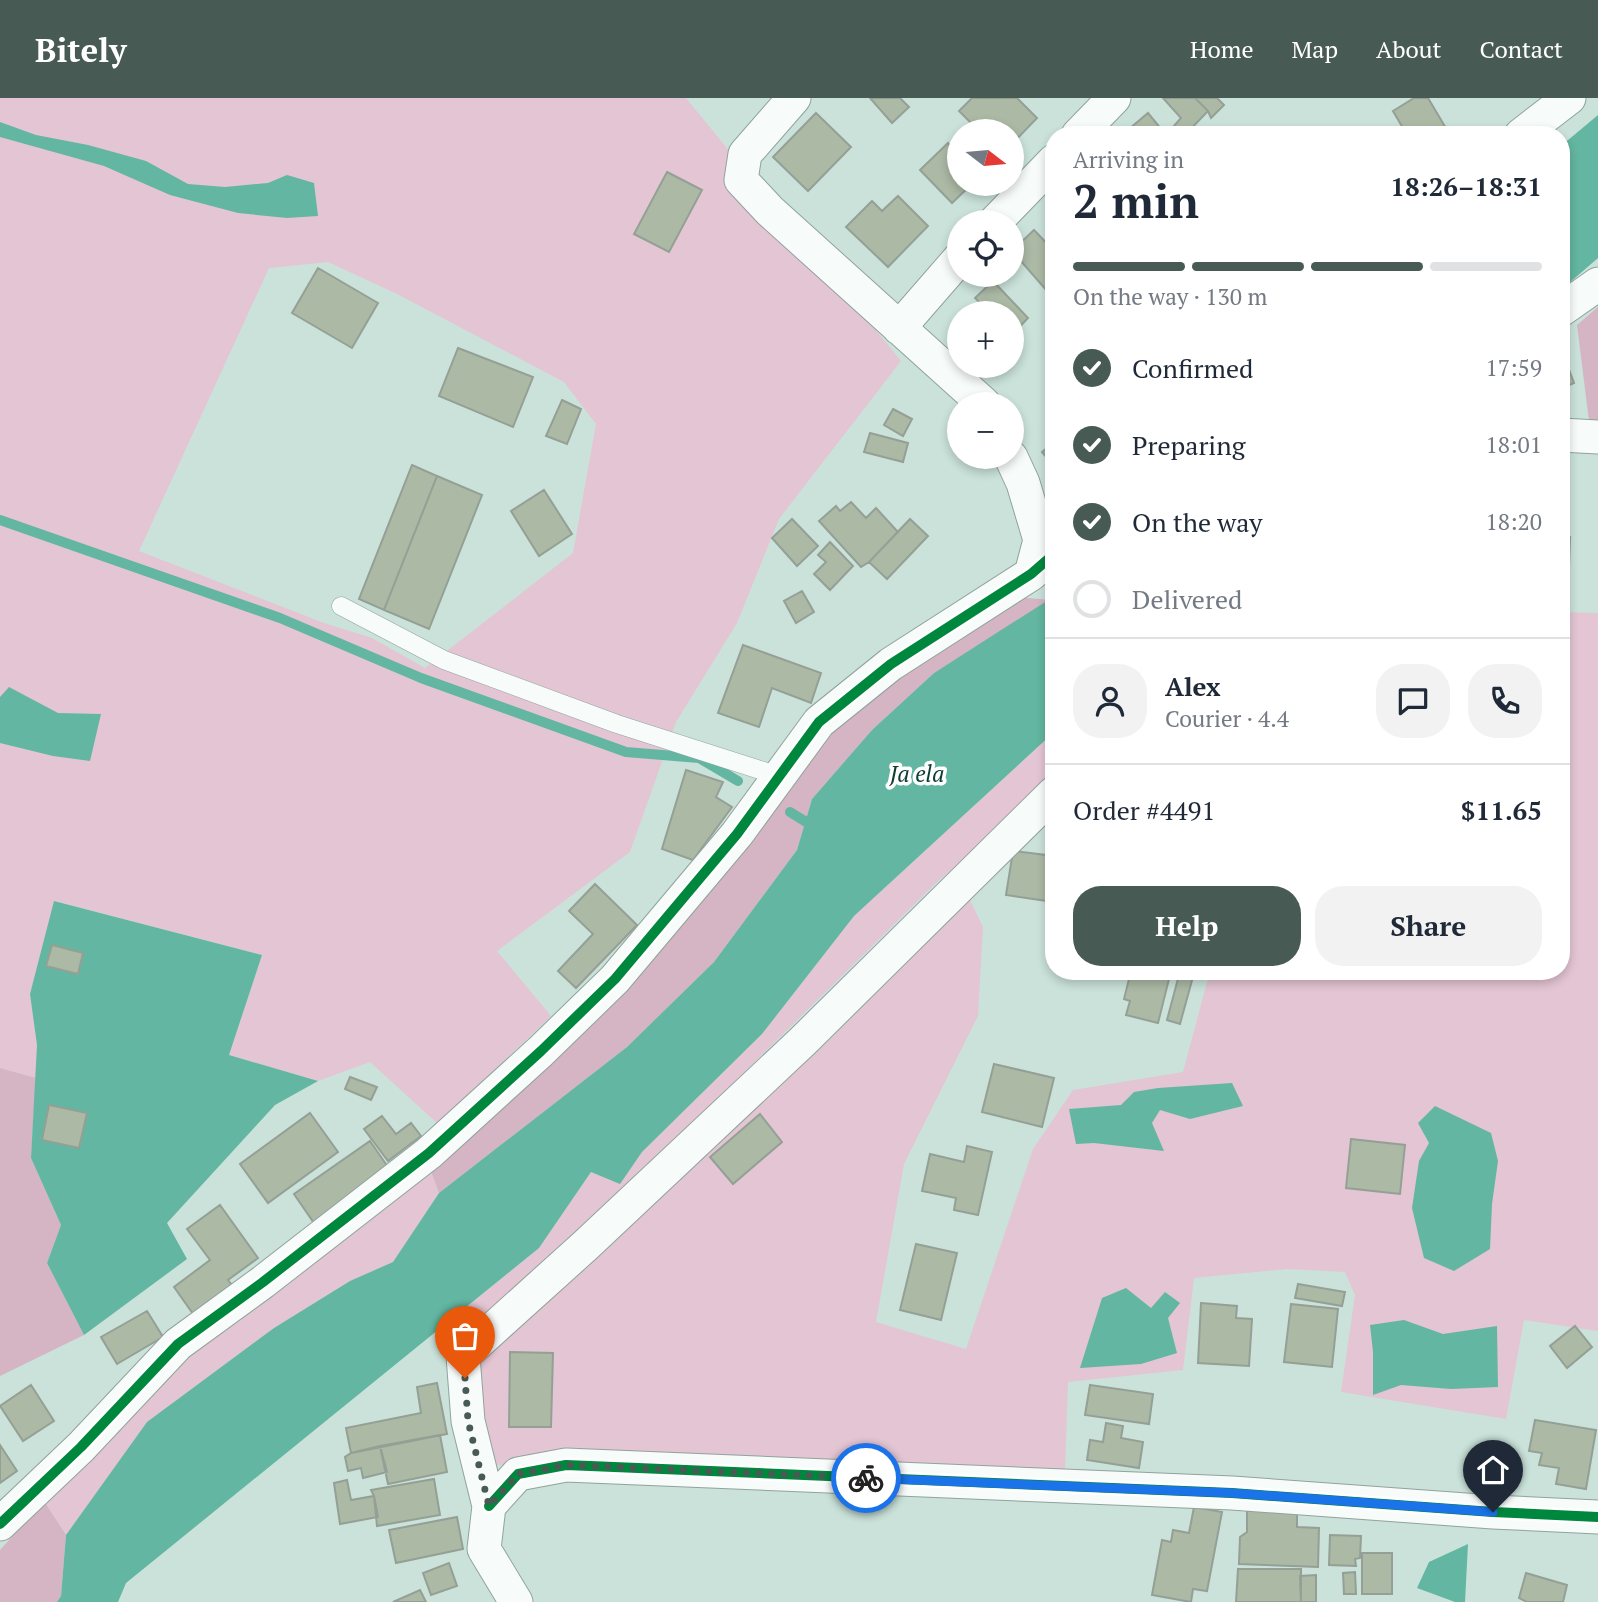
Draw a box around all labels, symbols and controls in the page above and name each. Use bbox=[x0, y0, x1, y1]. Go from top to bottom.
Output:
text: Bitely bbox=[35, 28, 127, 71]
text: Home bbox=[1190, 33, 1254, 65]
text: Map bbox=[1292, 33, 1338, 65]
text: About bbox=[1376, 33, 1442, 65]
text: Contact bbox=[1480, 33, 1563, 65]
north arrow bbox=[947, 119, 1024, 196]
map controls bbox=[947, 119, 1024, 469]
text: Arriving in bbox=[1073, 144, 1184, 175]
text: 18:26–18:31 bbox=[1390, 169, 1542, 203]
text: 2 min bbox=[1073, 170, 1199, 231]
button: locate bbox=[947, 210, 1024, 287]
text: On the way · 130 m bbox=[1073, 281, 1267, 312]
button: + bbox=[947, 301, 1024, 378]
icon: check bbox=[1073, 349, 1111, 387]
text: Confirmed bbox=[1132, 351, 1253, 385]
text: 17:59 bbox=[1485, 352, 1542, 383]
button: − bbox=[947, 392, 1024, 469]
icon: check bbox=[1073, 426, 1111, 464]
text: Preparing bbox=[1132, 428, 1245, 462]
text: 18:01 bbox=[1485, 429, 1542, 460]
icon: check bbox=[1073, 503, 1111, 541]
text: On the way bbox=[1132, 505, 1263, 539]
text: 18:20 bbox=[1485, 506, 1542, 537]
text: Delivered bbox=[1132, 582, 1242, 616]
button: person bbox=[1073, 664, 1147, 738]
button: chat bbox=[1376, 664, 1450, 738]
button: phone bbox=[1468, 664, 1542, 738]
text: Alex bbox=[1165, 669, 1221, 703]
text: Courier · 4.4 bbox=[1165, 703, 1289, 734]
water label: Ja ela bbox=[889, 758, 944, 789]
text: Order #4491 bbox=[1073, 793, 1215, 827]
text: $11.65 bbox=[1461, 793, 1542, 827]
button: Help bbox=[1073, 886, 1301, 966]
button: Share bbox=[1315, 886, 1542, 966]
pin bbox=[435, 1306, 495, 1378]
icon: bag bbox=[446, 1317, 484, 1355]
pin bbox=[1463, 1440, 1523, 1512]
courier bbox=[831, 1443, 901, 1513]
icon: home bbox=[1474, 1451, 1512, 1489]
icon: bike bbox=[847, 1459, 885, 1497]

